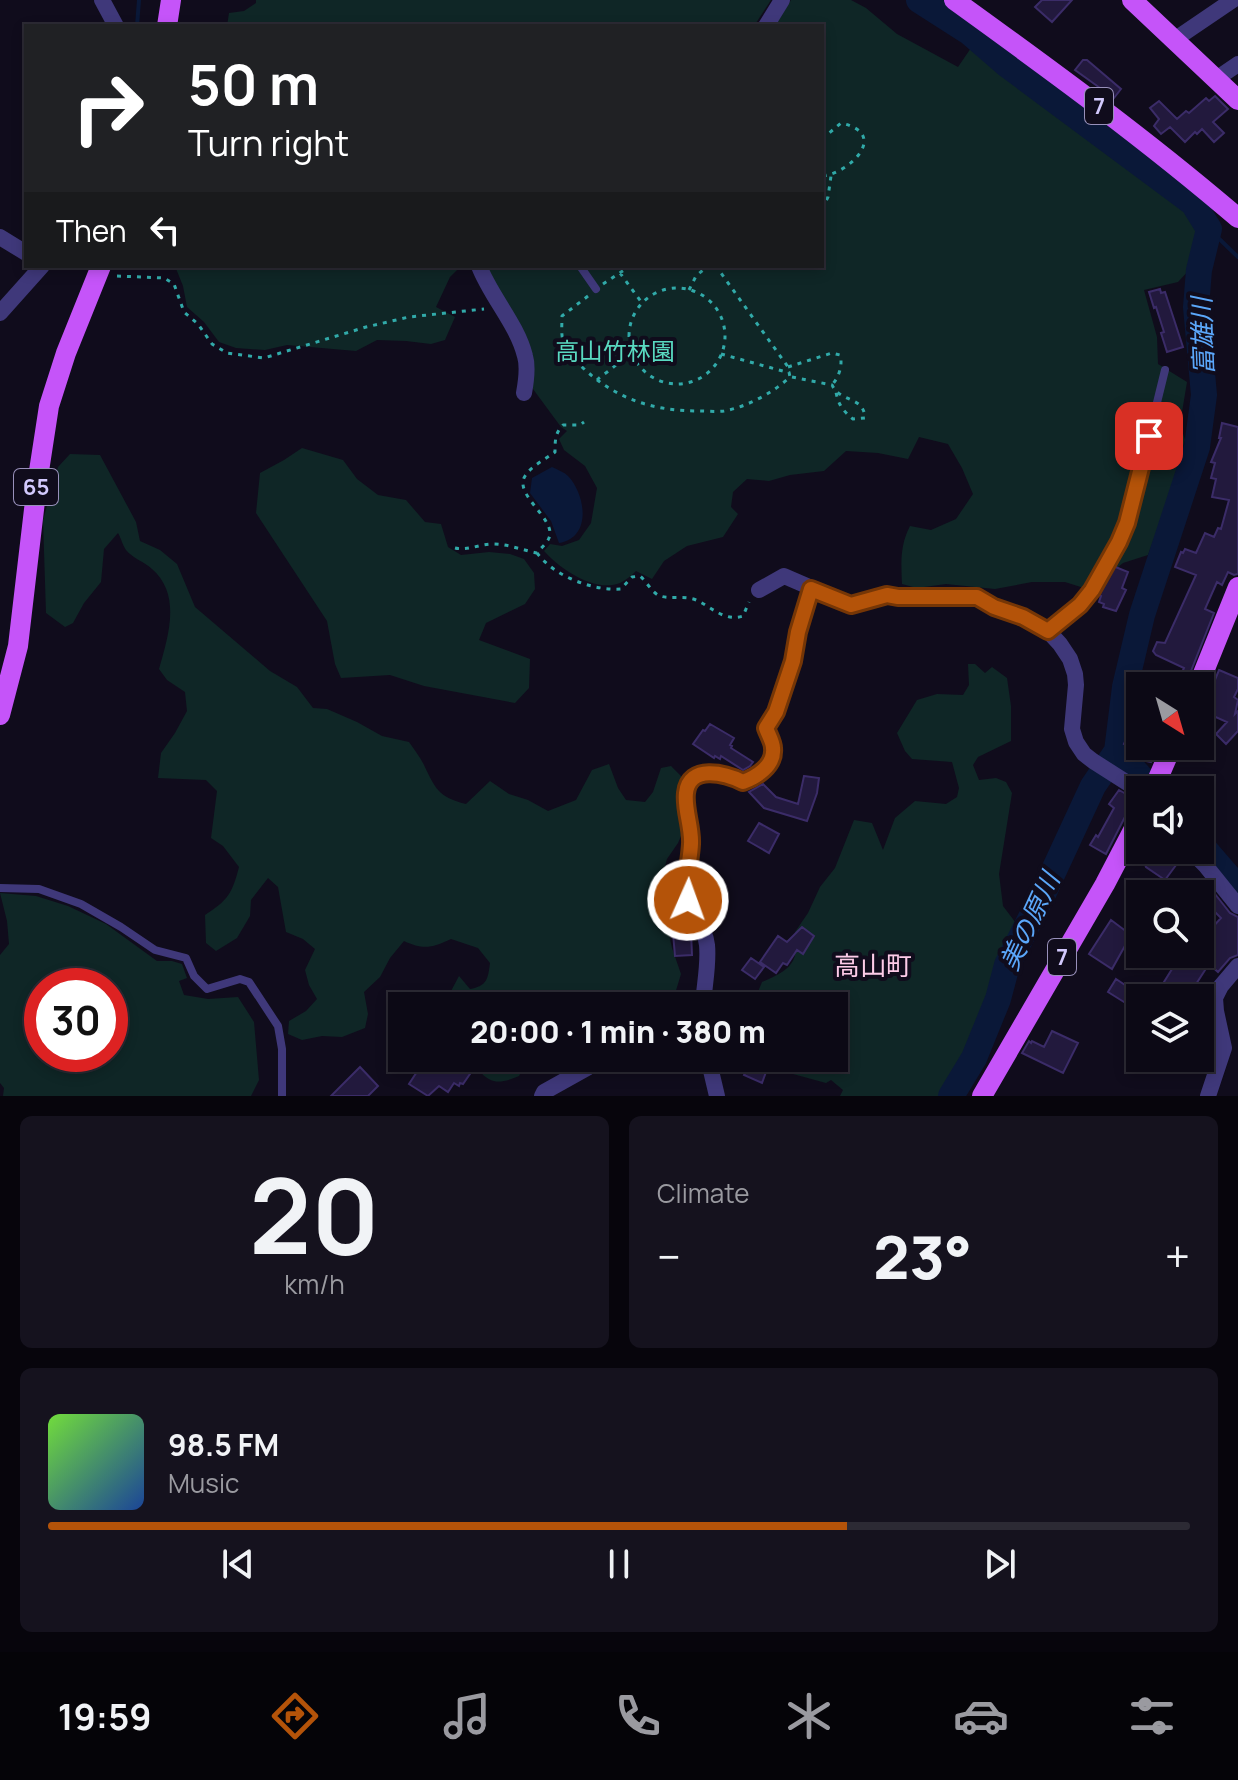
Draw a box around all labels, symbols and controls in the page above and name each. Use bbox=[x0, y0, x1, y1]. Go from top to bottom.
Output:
text: 50 m bbox=[188, 45, 319, 122]
icon: right bbox=[56, 56, 160, 160]
road number: 7 bbox=[1085, 88, 1113, 124]
text: Turn right bbox=[188, 118, 349, 167]
icon: left bbox=[143, 208, 187, 252]
text: Then bbox=[56, 210, 127, 251]
water label: 富雄川 bbox=[1183, 293, 1221, 376]
park label: 高山竹林園 bbox=[555, 334, 675, 367]
pin bbox=[1115, 402, 1183, 470]
icon: arrive bbox=[1127, 414, 1171, 458]
road number: 65 bbox=[14, 469, 58, 505]
north arrow bbox=[1126, 672, 1214, 760]
map controls bbox=[1126, 672, 1214, 1072]
button: sound bbox=[1126, 776, 1214, 864]
position arrow bbox=[646, 858, 730, 942]
water label: 美の原川 bbox=[991, 864, 1069, 976]
button: search bbox=[1126, 880, 1214, 968]
road number: 7 bbox=[1048, 939, 1076, 975]
district label: 高山町 bbox=[834, 947, 912, 983]
speed limit sign: 30 bbox=[24, 968, 128, 1072]
button: layers bbox=[1126, 984, 1214, 1072]
text: 20:00 · 1 min · 380 m bbox=[470, 1011, 766, 1052]
text: 20 bbox=[249, 1143, 380, 1285]
text: Climate bbox=[657, 1175, 749, 1211]
text: 23° bbox=[873, 1215, 972, 1297]
text: − bbox=[657, 1226, 681, 1286]
text: + bbox=[1165, 1226, 1190, 1286]
text: km/h bbox=[284, 1266, 345, 1302]
text: 98.5 FM bbox=[168, 1424, 279, 1465]
text: Music bbox=[168, 1465, 239, 1501]
icon: previous bbox=[216, 1542, 260, 1586]
icon: pause bbox=[597, 1542, 641, 1586]
icon: next bbox=[978, 1542, 1022, 1586]
icon: directions bbox=[267, 1688, 323, 1744]
icon: music bbox=[439, 1688, 495, 1744]
icon: phone bbox=[610, 1688, 666, 1744]
icon: climate bbox=[781, 1688, 837, 1744]
icon: car bbox=[953, 1688, 1009, 1744]
icon: filters bbox=[1124, 1688, 1180, 1744]
text: 19:59 bbox=[58, 1692, 152, 1741]

